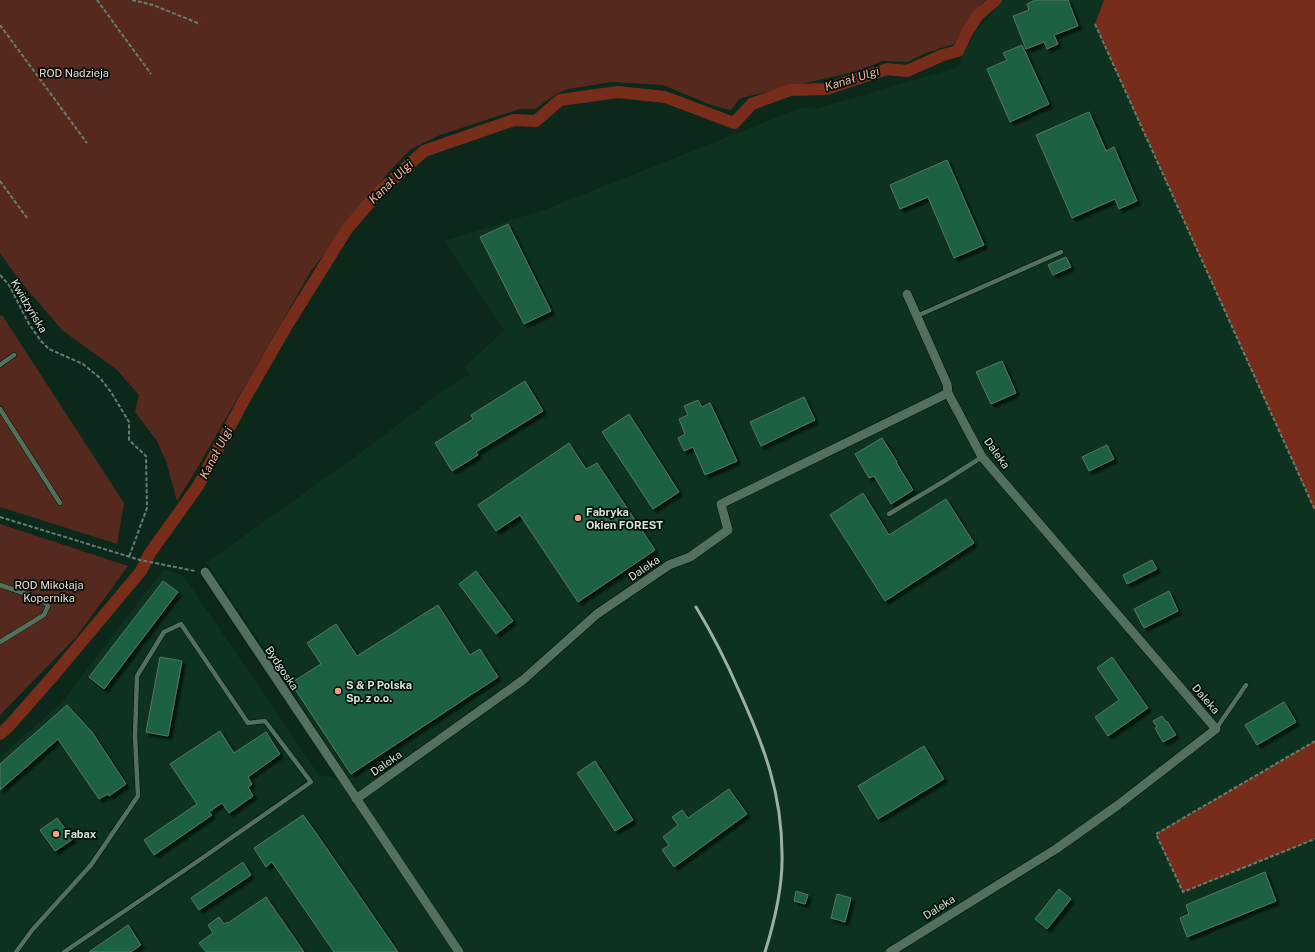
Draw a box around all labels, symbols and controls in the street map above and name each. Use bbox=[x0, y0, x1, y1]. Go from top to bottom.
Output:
water label: Kanał Ulgi bbox=[823, 64, 881, 94]
park label: ROD Nadzieja bbox=[39, 67, 109, 79]
water label: Kanał Ulgi bbox=[366, 157, 416, 207]
street label: Kwidzyńska bbox=[8, 277, 50, 335]
water label: Kanał Ulgi bbox=[197, 425, 235, 481]
street label: Daleka bbox=[982, 435, 1012, 471]
place label: Fabryka Okien FOREST bbox=[586, 506, 663, 531]
marker: Fabryka Okien FOREST bbox=[573, 513, 583, 523]
street label: Daleka bbox=[626, 553, 662, 583]
park label: ROD Mikołaja Kopernika bbox=[14, 579, 84, 604]
street label: Bydgoska bbox=[263, 644, 301, 692]
place label: S & P Polska Sp. z o.o. bbox=[346, 679, 412, 704]
street label: Daleka bbox=[1190, 682, 1222, 716]
marker: S & P Polska Sp. z o.o. bbox=[333, 686, 343, 696]
street label: Daleka bbox=[368, 748, 404, 778]
place label: Fabax bbox=[64, 828, 97, 840]
marker: Fabax bbox=[51, 829, 61, 839]
street label: Daleka bbox=[921, 893, 957, 921]

